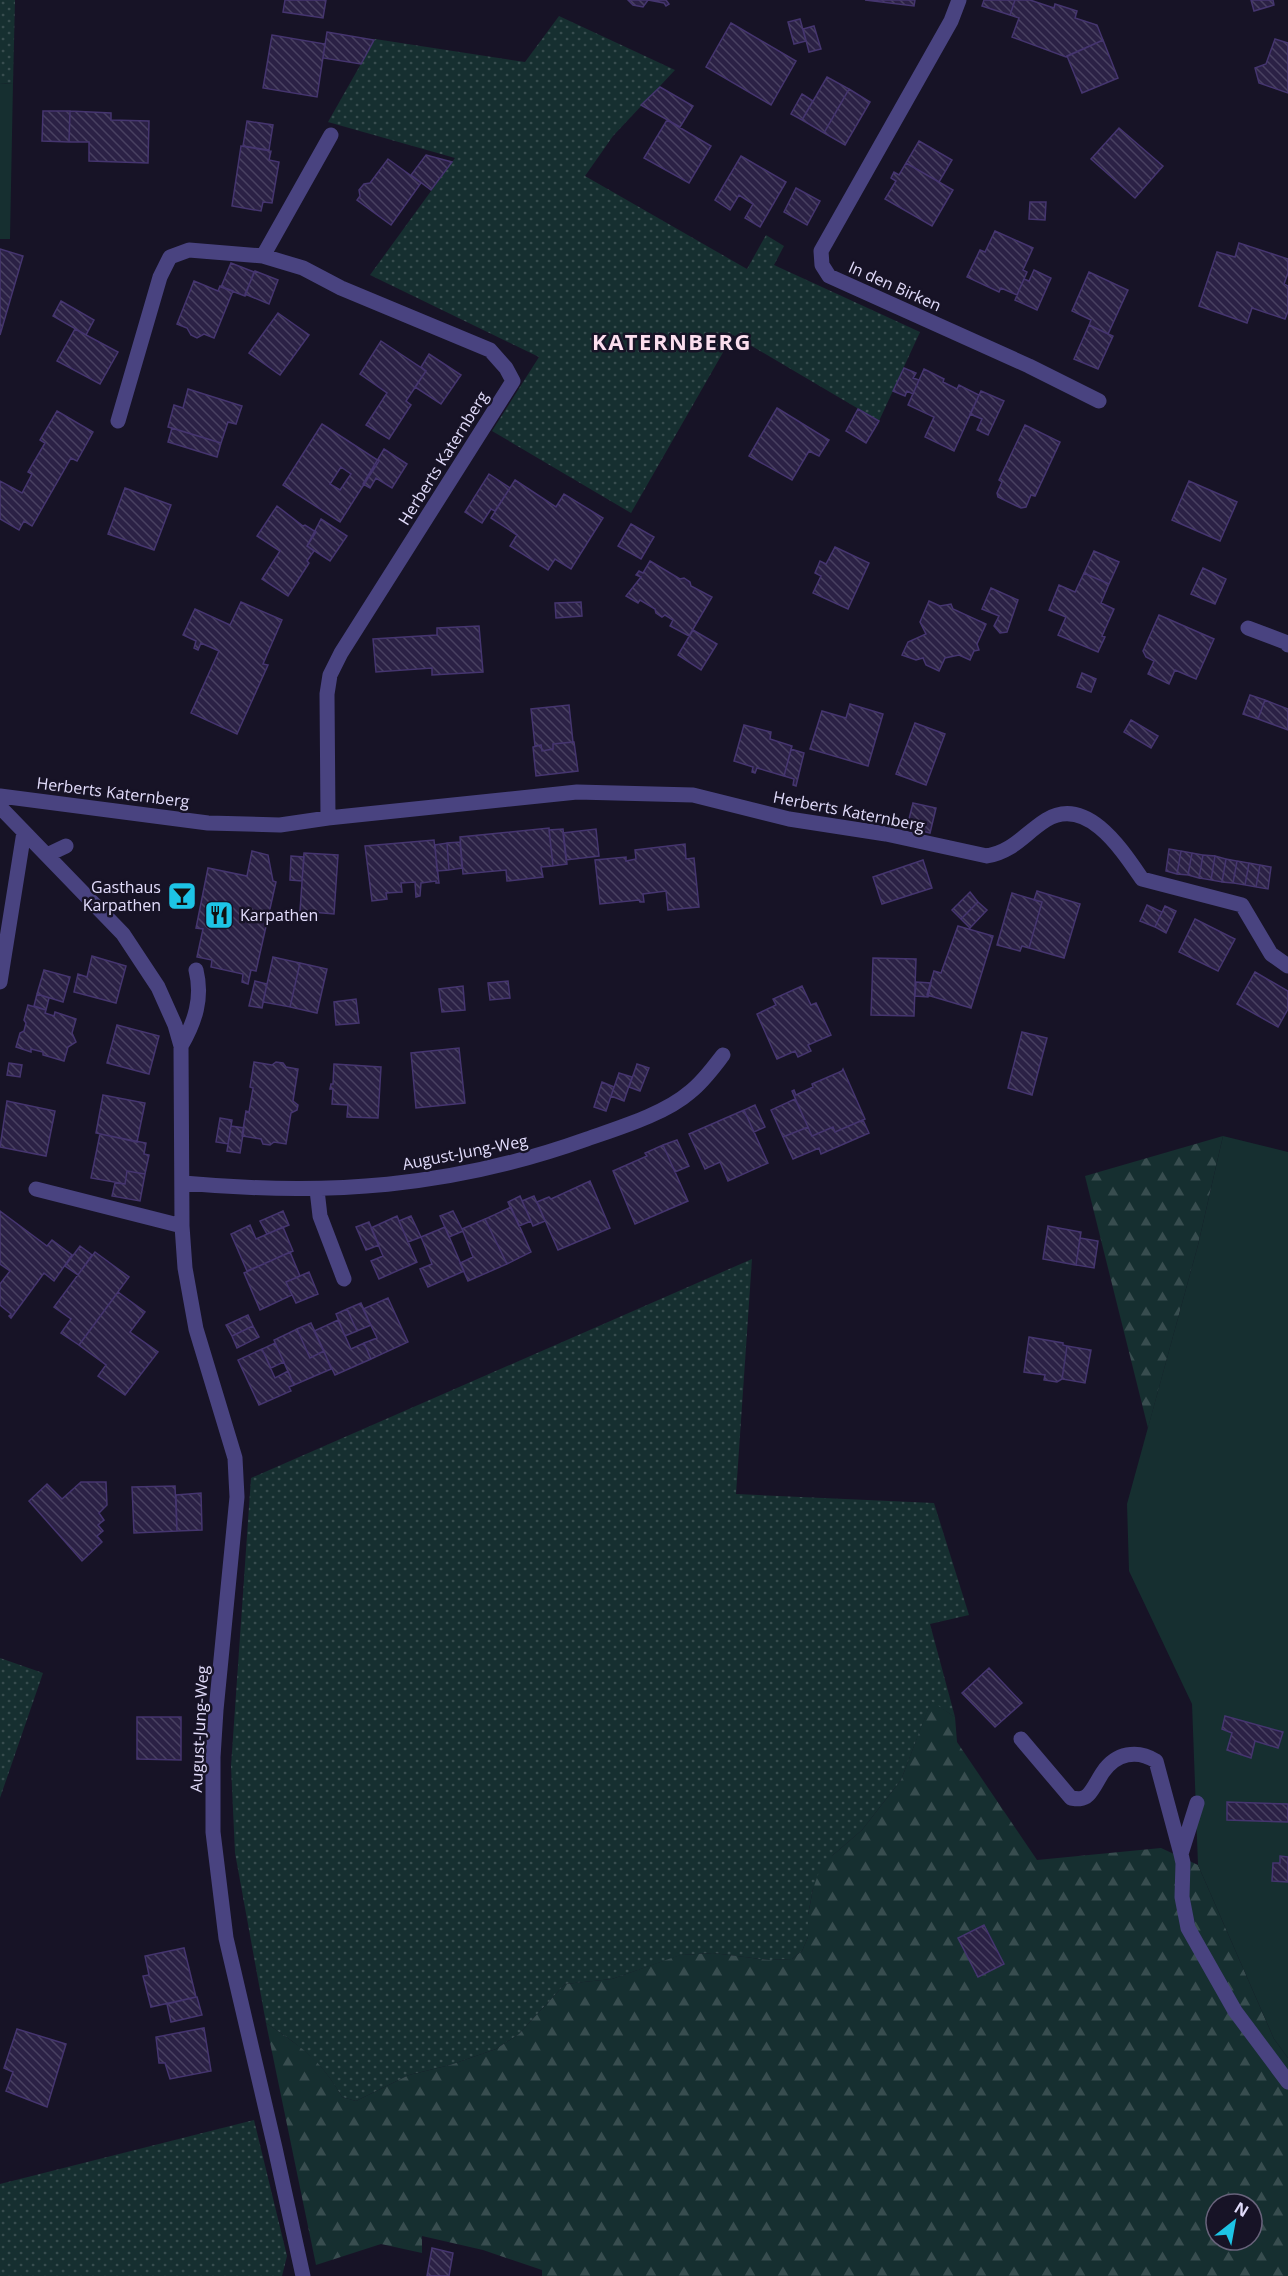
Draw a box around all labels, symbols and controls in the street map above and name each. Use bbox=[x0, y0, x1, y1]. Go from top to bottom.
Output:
street label: In den Birken bbox=[845, 256, 945, 316]
district label: KATERNBERG bbox=[592, 326, 752, 356]
street label: Herberts Katernberg bbox=[393, 387, 493, 529]
street label: Herberts Katernberg bbox=[35, 772, 191, 812]
street label: Herberts Katernberg bbox=[771, 786, 927, 837]
place label: Gasthaus Karpathen bbox=[83, 876, 161, 916]
bar icon: Gasthaus Karpathen bbox=[166, 880, 198, 912]
restaurant icon: Karpathen bbox=[203, 899, 235, 931]
place label: Karpathen bbox=[240, 904, 318, 926]
street label: August-Jung-Weg bbox=[401, 1129, 530, 1175]
street label: August-Jung-Weg bbox=[185, 1665, 213, 1793]
north arrow bbox=[1204, 2192, 1264, 2252]
text: N bbox=[1230, 2196, 1253, 2222]

